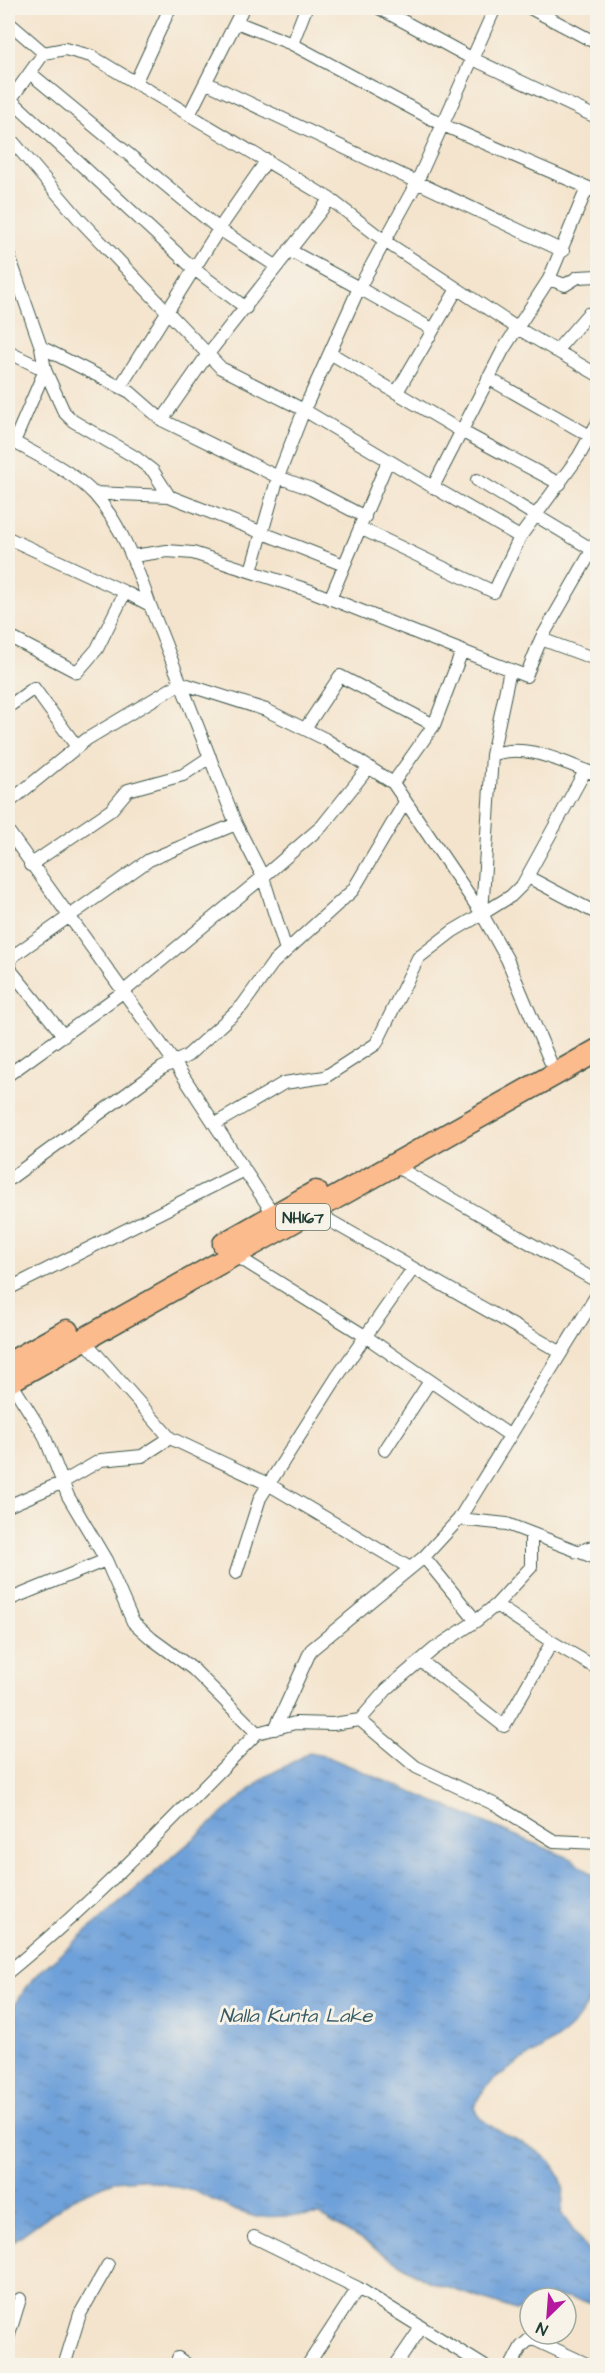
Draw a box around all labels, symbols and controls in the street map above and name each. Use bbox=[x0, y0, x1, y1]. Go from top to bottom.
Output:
road number: NH167 bbox=[276, 1204, 330, 1230]
water label: Nalla Kunta Lake bbox=[220, 2002, 374, 2030]
north arrow bbox=[518, 2286, 578, 2346]
text: N bbox=[533, 2317, 551, 2341]

